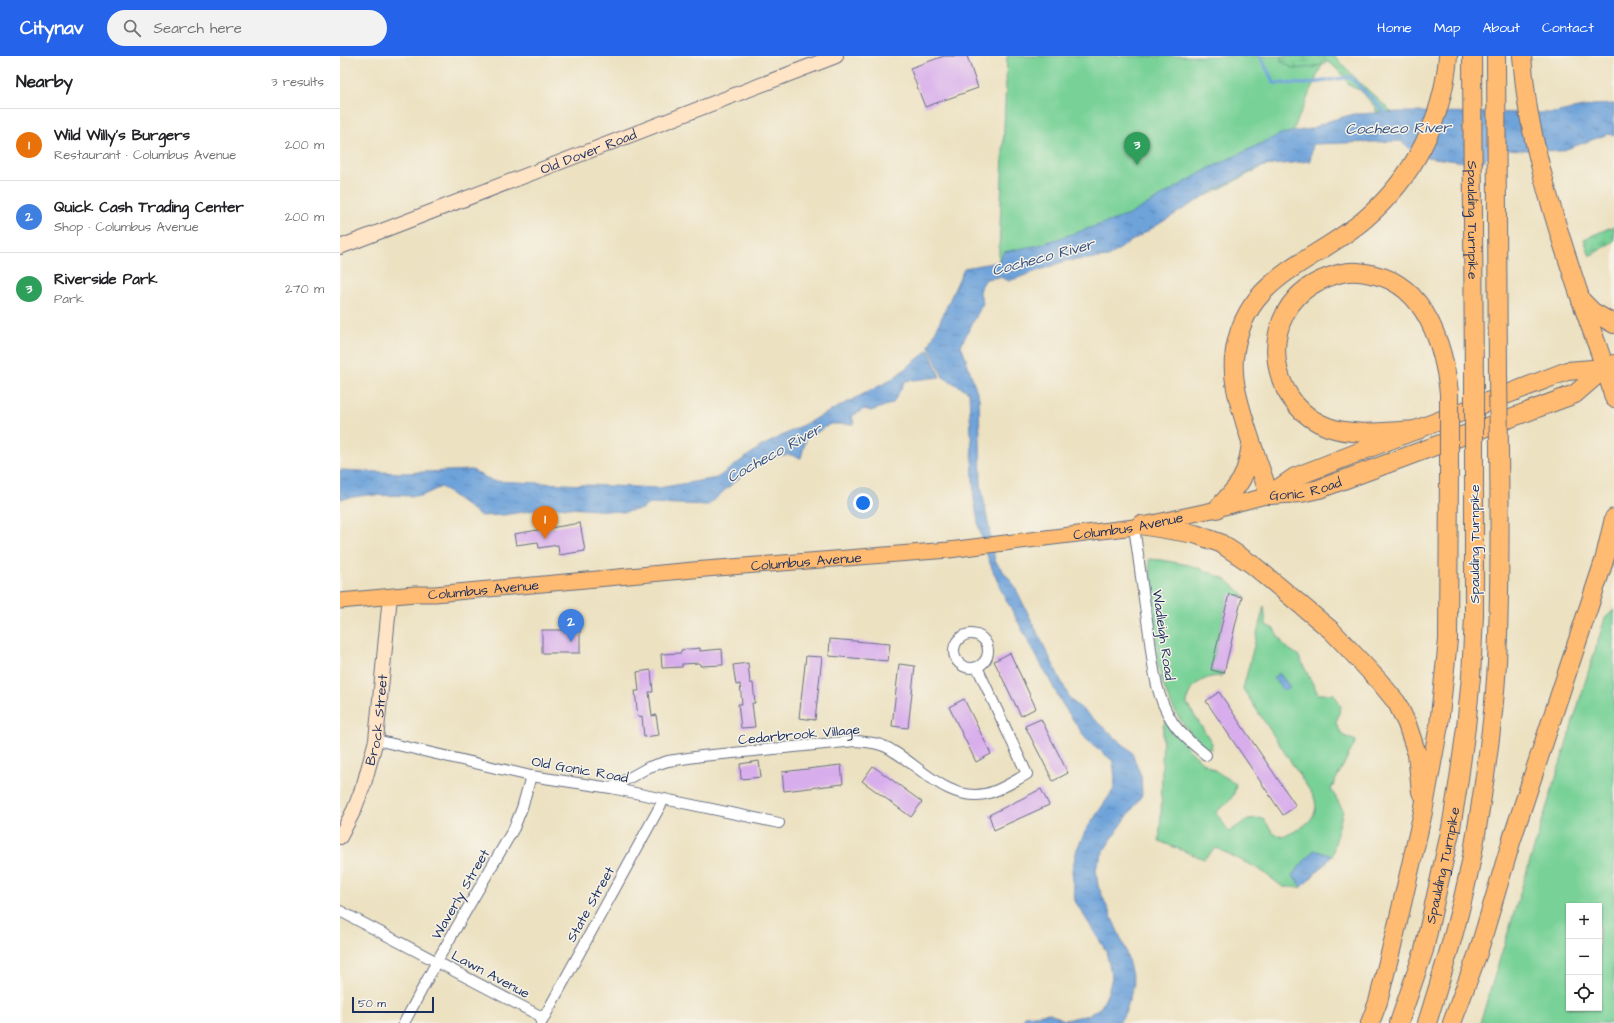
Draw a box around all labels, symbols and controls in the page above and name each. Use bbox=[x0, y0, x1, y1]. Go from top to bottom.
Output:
search box bbox=[107, 10, 387, 46]
text: Citynav bbox=[20, 15, 83, 42]
icon: search bbox=[121, 17, 143, 39]
text: Search here bbox=[153, 18, 242, 39]
text: Home bbox=[1377, 18, 1412, 38]
text: Map bbox=[1434, 18, 1460, 38]
text: About bbox=[1482, 18, 1520, 38]
text: Contact bbox=[1542, 18, 1594, 38]
text: Nearby bbox=[16, 70, 73, 94]
text: 3 results bbox=[271, 73, 324, 91]
water label: Cocheco River bbox=[1345, 117, 1452, 140]
text: Wild Willy's Burgers bbox=[54, 125, 190, 146]
street label: Old Dover Road bbox=[538, 125, 640, 180]
pin: 3 bbox=[1124, 132, 1150, 165]
text: 1 bbox=[28, 136, 30, 154]
text: 200 m bbox=[285, 136, 324, 154]
text: Restaurant · Columbus Avenue bbox=[54, 146, 236, 164]
street label: Spaulding Turnpike bbox=[1462, 160, 1482, 280]
text: Quick Cash Trading Center bbox=[54, 197, 244, 218]
text: 2 bbox=[25, 208, 33, 226]
text: 200 m bbox=[285, 208, 324, 226]
text: Shop · Columbus Avenue bbox=[54, 218, 199, 236]
water label: Cocheco River bbox=[990, 233, 1098, 281]
text: Riverside Park bbox=[54, 269, 157, 290]
text: 3 bbox=[26, 280, 32, 298]
text: 270 m bbox=[285, 280, 324, 298]
text: Park bbox=[54, 290, 84, 308]
water label: Cocheco River bbox=[723, 418, 827, 488]
street label: Gonic Road bbox=[1269, 473, 1345, 506]
street label: Spaulding Turnpike bbox=[1465, 484, 1485, 604]
your location bbox=[853, 493, 873, 513]
pin: 1 bbox=[532, 506, 558, 539]
street label: Columbus Avenue bbox=[1072, 508, 1186, 545]
street label: Columbus Avenue bbox=[750, 548, 863, 576]
street label: Columbus Avenue bbox=[428, 575, 540, 605]
street label: Wadleigh Road bbox=[1147, 589, 1179, 682]
pin: 2 bbox=[558, 609, 584, 642]
street label: Brock Street bbox=[361, 673, 393, 768]
street label: Cedarbrook Village bbox=[737, 720, 861, 750]
street label: Old Gonic Road bbox=[530, 752, 630, 788]
street label: Spaulding Turnpike bbox=[1421, 805, 1465, 926]
street label: Waverly Street bbox=[427, 845, 495, 943]
street label: State Street bbox=[562, 863, 620, 946]
map controls bbox=[1566, 903, 1602, 1011]
button: + bbox=[1566, 903, 1602, 939]
button: − bbox=[1566, 939, 1602, 975]
street label: Lawn Avenue bbox=[448, 946, 534, 1004]
button: locate bbox=[1566, 975, 1602, 1011]
scale bar bbox=[352, 995, 434, 1014]
text: 50 m bbox=[358, 996, 386, 1011]

